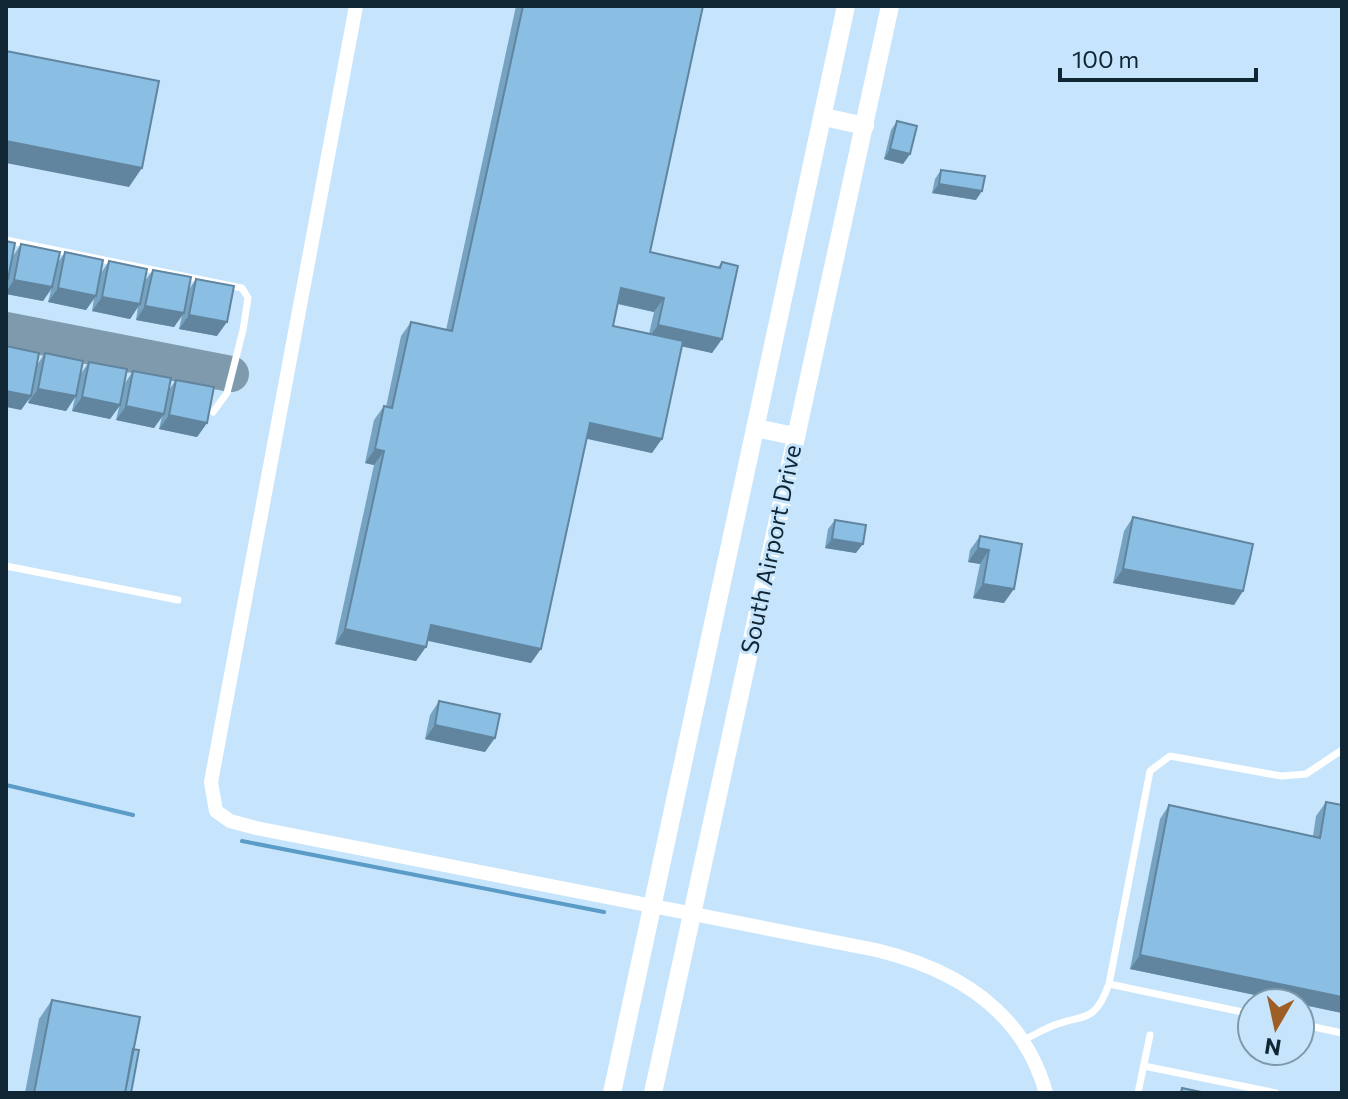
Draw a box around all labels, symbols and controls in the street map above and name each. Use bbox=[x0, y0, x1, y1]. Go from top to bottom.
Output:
scale bar bbox=[1060, 32, 1256, 82]
text: 100 m bbox=[1072, 44, 1139, 73]
street label: South Airport Drive bbox=[734, 442, 806, 656]
north arrow bbox=[1236, 987, 1316, 1067]
text: N bbox=[1263, 1033, 1283, 1062]

